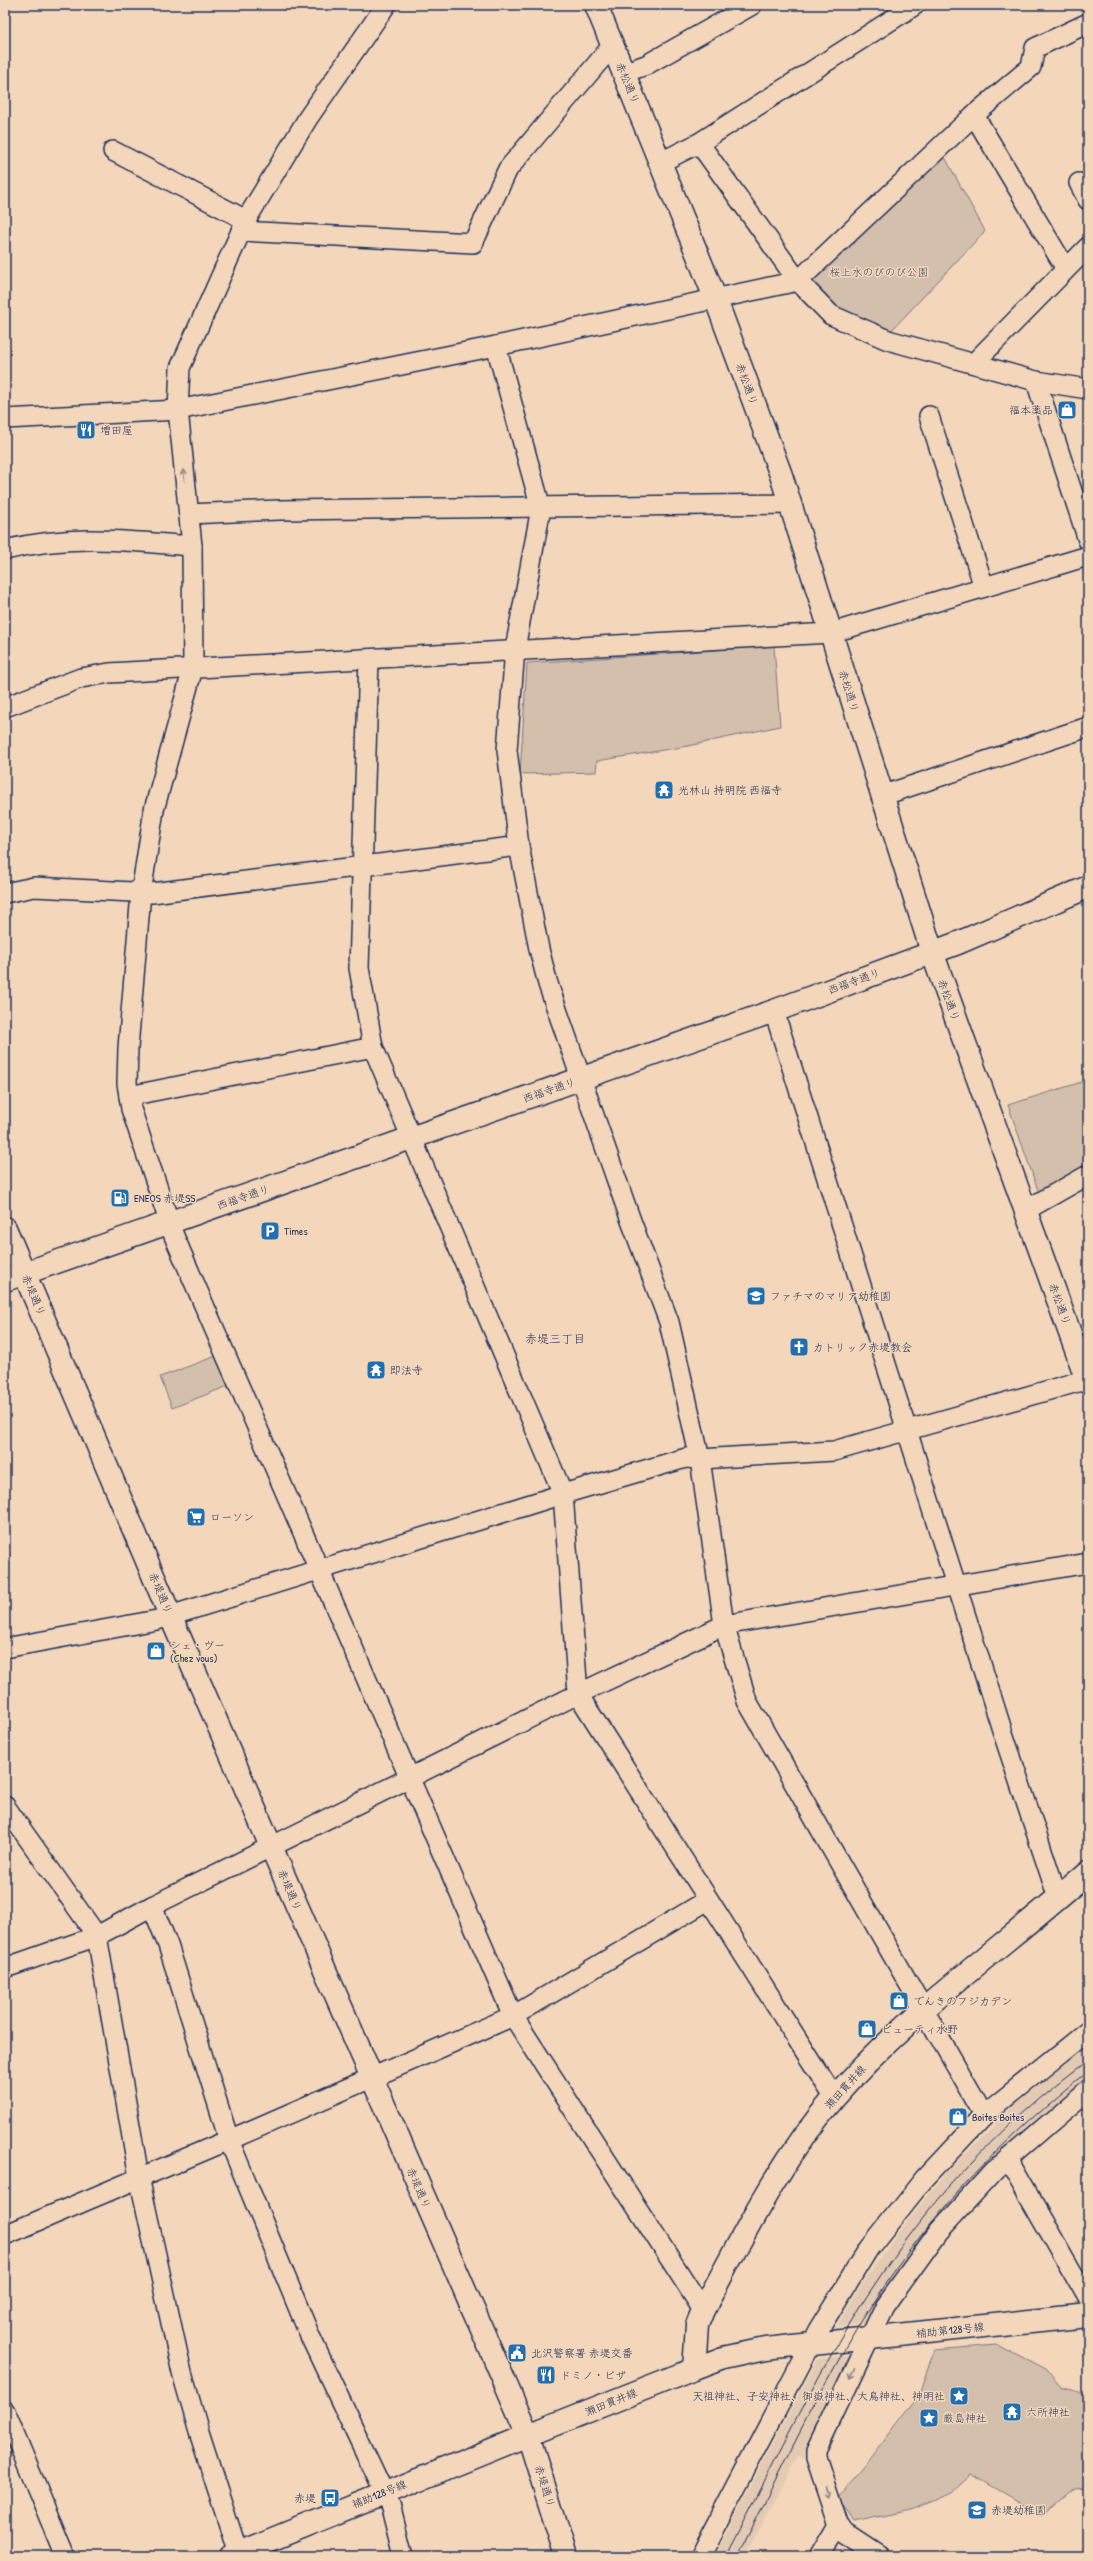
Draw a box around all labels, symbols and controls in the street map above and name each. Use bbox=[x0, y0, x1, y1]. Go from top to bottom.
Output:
street label: 赤松通り bbox=[613, 60, 643, 106]
park label: 桜上水のびのび公園 bbox=[830, 265, 929, 279]
street label: 赤松通り bbox=[733, 361, 761, 407]
shop icon: 福本薬品 bbox=[1056, 399, 1078, 421]
place label: 福本薬品 bbox=[1009, 403, 1053, 417]
restaurant icon: 増田屋 bbox=[75, 419, 97, 441]
place label: 増田屋 bbox=[100, 423, 133, 437]
one-way arrow bbox=[181, 469, 188, 482]
street label: 赤松通り bbox=[836, 668, 862, 714]
temple icon: 光林山 持明院 西福寺 bbox=[653, 779, 675, 801]
place label: 光林山 持明院 西福寺 bbox=[678, 783, 782, 797]
street label: 西福寺通り bbox=[826, 965, 882, 997]
street label: 赤松通り bbox=[935, 977, 963, 1023]
street label: 西福寺通り bbox=[521, 1074, 577, 1106]
street label: 西福寺通り bbox=[215, 1181, 271, 1213]
fuel station icon: ENEOS 赤堤SS bbox=[109, 1187, 131, 1209]
place label: ENEOS 赤堤SS bbox=[134, 1191, 195, 1205]
parking icon: Times bbox=[259, 1220, 281, 1242]
place label: Times bbox=[284, 1224, 308, 1238]
street label: 赤堤通り bbox=[19, 1272, 49, 1318]
street label: 赤松通り bbox=[1046, 1281, 1074, 1327]
school or university icon: ファチマのマリア幼稚園 bbox=[745, 1285, 767, 1307]
place label: ファチマのマリア幼稚園 bbox=[770, 1289, 891, 1303]
district label: 赤堤三丁目 bbox=[525, 1330, 585, 1347]
church icon: カトリック赤堤教会 bbox=[788, 1336, 810, 1358]
place label: カトリック赤堤教会 bbox=[813, 1340, 912, 1354]
temple icon: 即法寺 bbox=[365, 1359, 387, 1381]
place label: 即法寺 bbox=[390, 1363, 423, 1377]
supermarket icon: ローソン bbox=[185, 1506, 207, 1528]
place label: ローソン bbox=[210, 1510, 254, 1524]
street label: 赤堤通り bbox=[146, 1570, 176, 1616]
place label: シェ・ヴー (Chez vous) bbox=[170, 1638, 225, 1665]
shop icon: シェ・ヴー (Chez vous) bbox=[145, 1640, 167, 1662]
street label: 赤堤通り bbox=[275, 1867, 305, 1913]
shop icon: でんきのフジカデン bbox=[888, 1990, 910, 2012]
place label: でんきのフジカデン bbox=[913, 1994, 1012, 2008]
shop icon: ビューティ水野 bbox=[856, 2018, 878, 2040]
place label: ビューティ水野 bbox=[881, 2022, 958, 2036]
street label: 瀬田貫井線 bbox=[821, 2062, 869, 2112]
shop icon: Boites Boites bbox=[947, 2106, 969, 2128]
place label: Boites Boites bbox=[972, 2110, 1024, 2124]
street label: 赤堤通り bbox=[404, 2165, 434, 2211]
street label: 補助第128号線 bbox=[915, 2319, 985, 2341]
public building icon: 北沢警察署 赤堤交番 bbox=[506, 2342, 528, 2364]
place label: 北沢警察署 赤堤交番 bbox=[531, 2346, 633, 2360]
restaurant icon: ドミノ・ピザ bbox=[535, 2364, 557, 2386]
one-way arrow bbox=[849, 2367, 856, 2379]
place label: ドミノ・ピザ bbox=[560, 2368, 626, 2382]
street label: 瀬田貫井線 bbox=[583, 2385, 639, 2419]
place icon: 天祖神社、子安神社、御嶽神社、大鳥神社、神明社 bbox=[948, 2385, 970, 2407]
place label: 天祖神社、子安神社、御嶽神社、大鳥神社、神明社 bbox=[692, 2389, 945, 2403]
temple icon: 六所神社 bbox=[1001, 2401, 1023, 2423]
place label: 六所神社 bbox=[1026, 2405, 1070, 2419]
place icon: 厳島神社 bbox=[918, 2407, 940, 2429]
place label: 厳島神社 bbox=[943, 2411, 987, 2425]
street label: 赤堤通り bbox=[532, 2463, 558, 2509]
street label: 補助128号線 bbox=[350, 2477, 408, 2511]
one-way arrow bbox=[825, 2486, 832, 2499]
bus stop icon: 赤堤 bbox=[319, 2487, 341, 2509]
place label: 赤堤 bbox=[294, 2491, 316, 2505]
school or university icon: 赤堤幼稚園 bbox=[966, 2499, 988, 2521]
place label: 赤堤幼稚園 bbox=[991, 2503, 1046, 2517]

